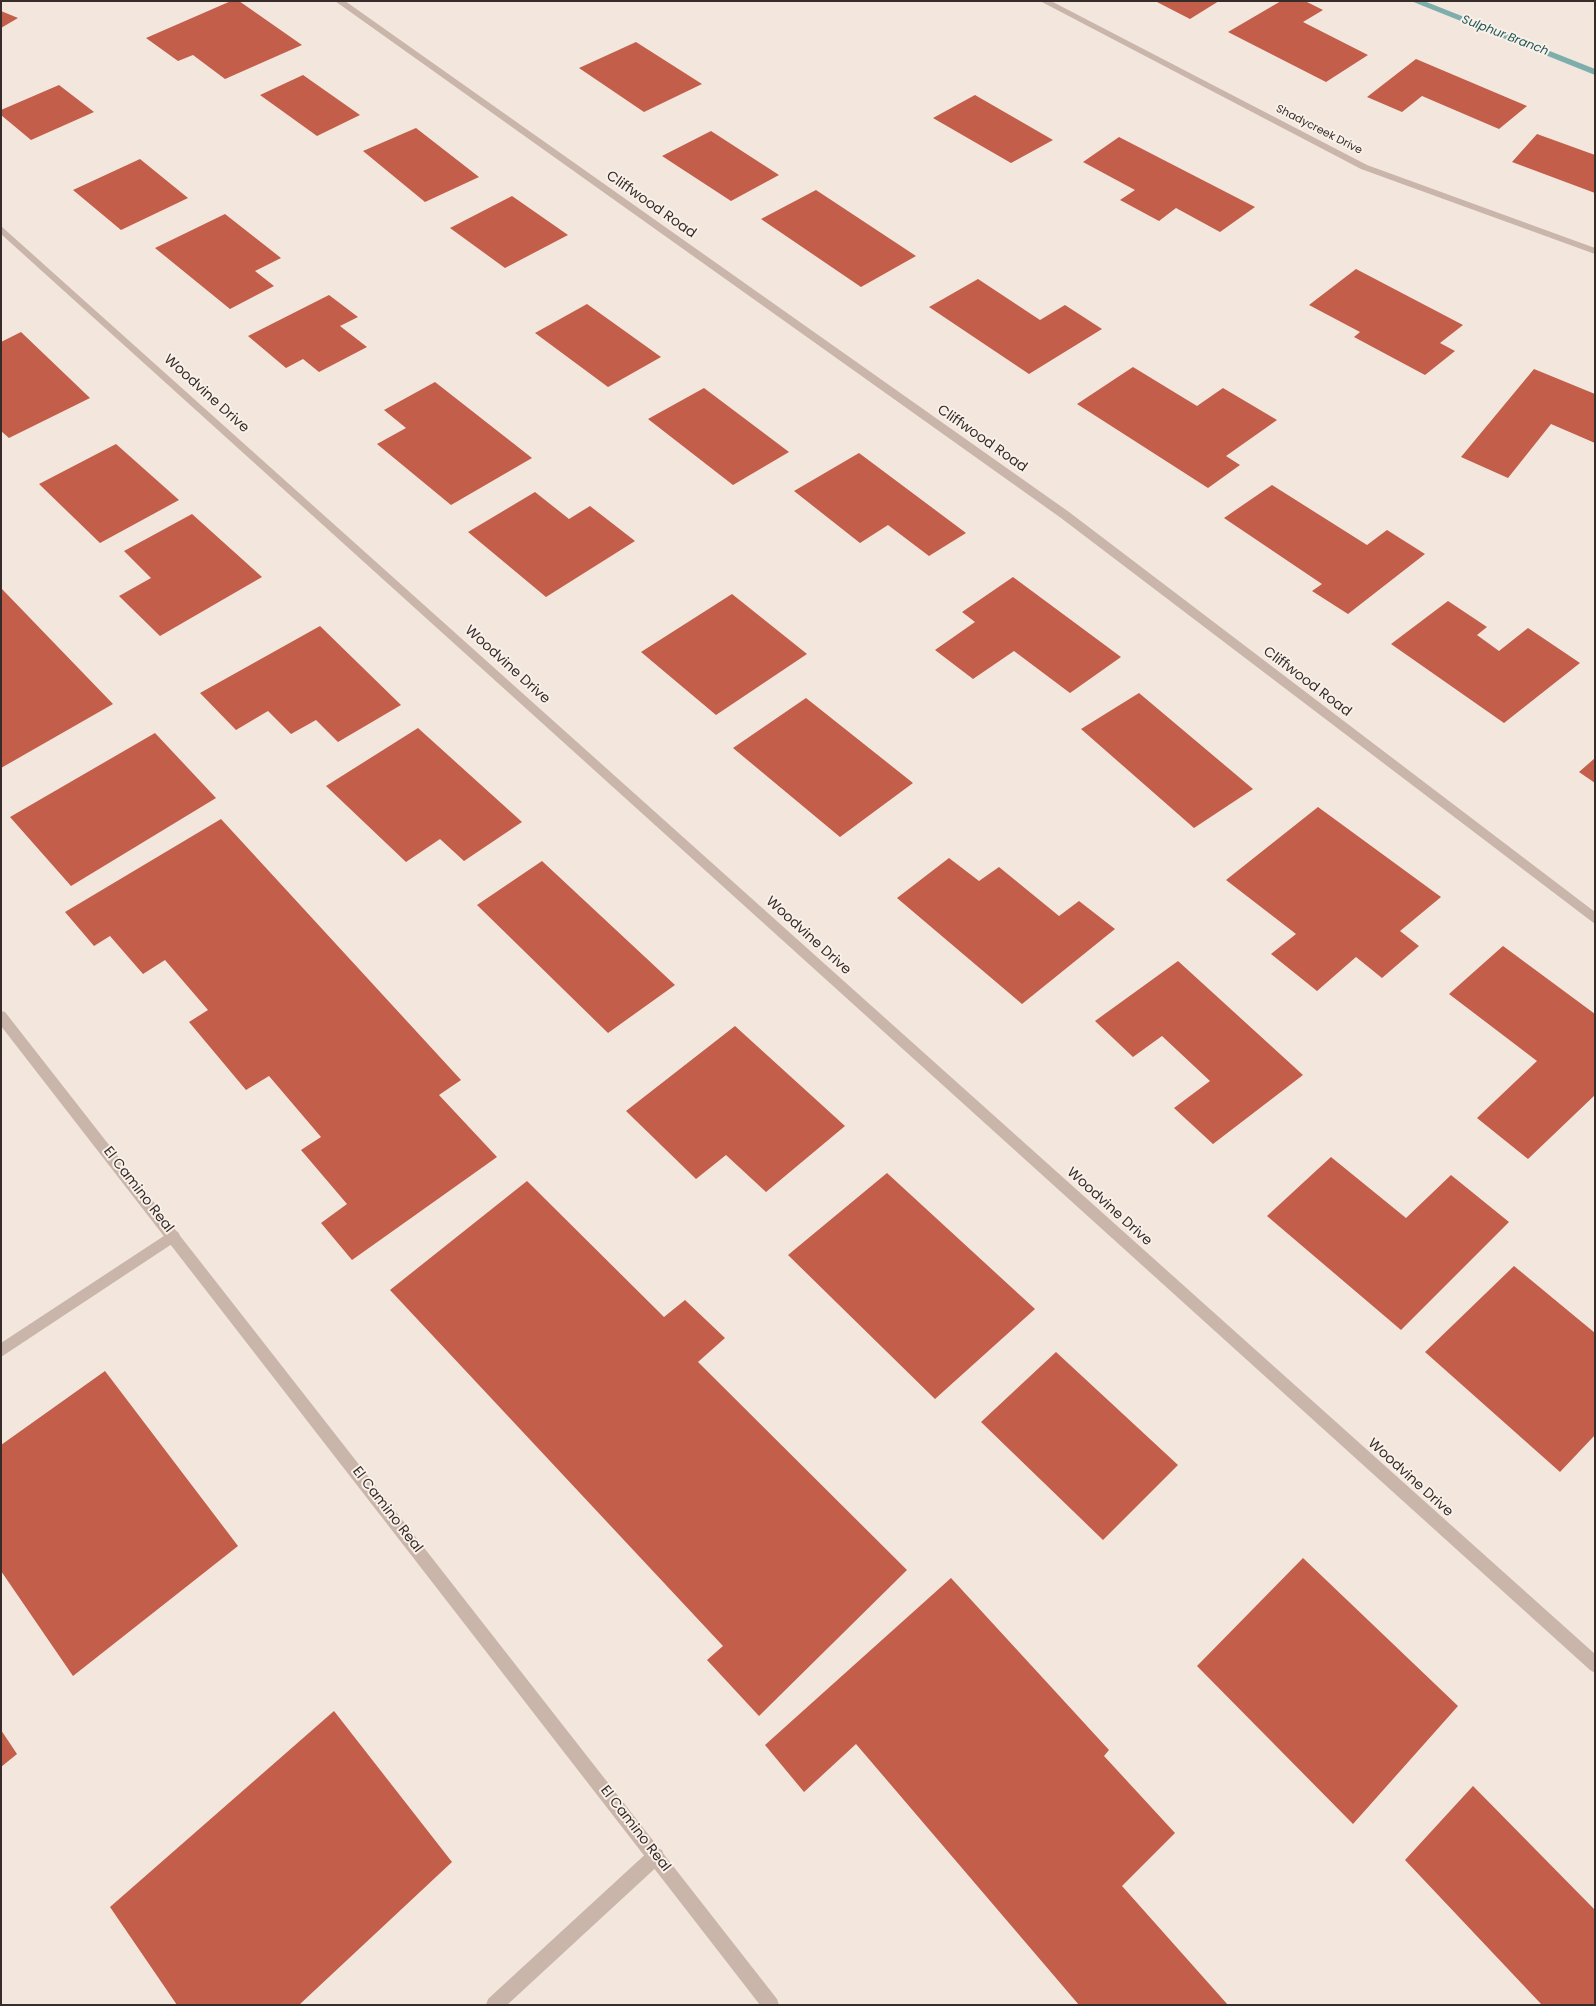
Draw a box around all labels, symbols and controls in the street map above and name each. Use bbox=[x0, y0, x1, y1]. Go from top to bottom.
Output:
water label: Sulphur Branch bbox=[1460, 13, 1550, 59]
street label: Shadycreek Drive bbox=[1274, 103, 1364, 157]
street label: Cliffwood Road bbox=[603, 168, 699, 242]
street label: Woodvine Drive bbox=[160, 351, 252, 437]
street label: Cliffwood Road bbox=[934, 402, 1030, 476]
street label: Woodvine Drive bbox=[461, 622, 553, 708]
street label: Cliffwood Road bbox=[1260, 643, 1354, 721]
street label: Woodvine Drive bbox=[762, 893, 854, 979]
street label: El Camino Real bbox=[99, 1144, 177, 1236]
street label: Woodvine Drive bbox=[1063, 1164, 1155, 1250]
street label: Woodvine Drive bbox=[1364, 1435, 1456, 1521]
street label: El Camino Real bbox=[348, 1464, 426, 1556]
street label: El Camino Real bbox=[596, 1783, 674, 1875]

